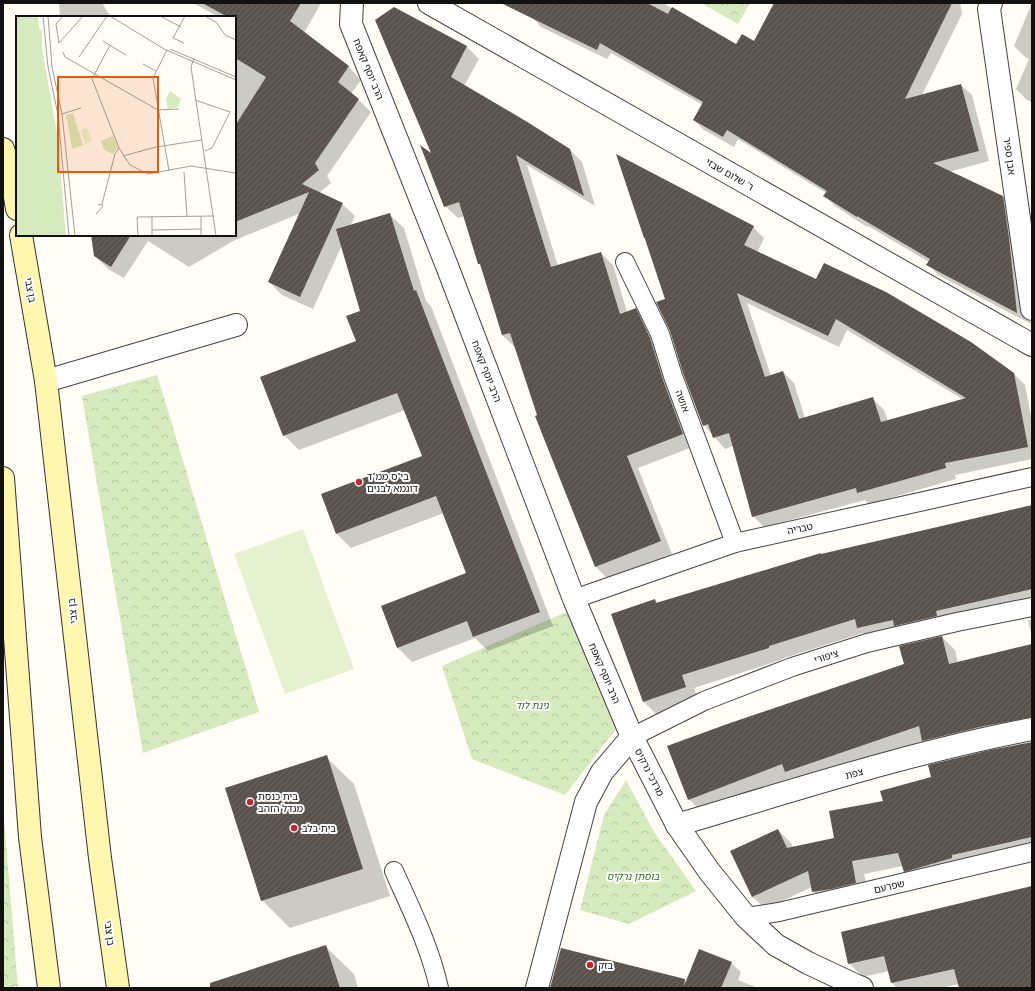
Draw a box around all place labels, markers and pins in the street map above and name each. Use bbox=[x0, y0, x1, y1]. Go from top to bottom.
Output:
place label: בי"ס ממ"ד דוגמא לבנים bbox=[367, 469, 419, 495]
marker: בי"ס ממ"ד דוגמא לבנים bbox=[354, 477, 364, 487]
place label: בית כנסת מגדל הזהב bbox=[258, 789, 303, 815]
marker: בית כנסת מגדל הזהב bbox=[245, 797, 255, 807]
place label: בית בלב bbox=[302, 821, 336, 835]
marker: בית בלב bbox=[289, 823, 299, 833]
place label: בזק bbox=[598, 958, 614, 972]
marker: בזק bbox=[585, 960, 595, 970]

